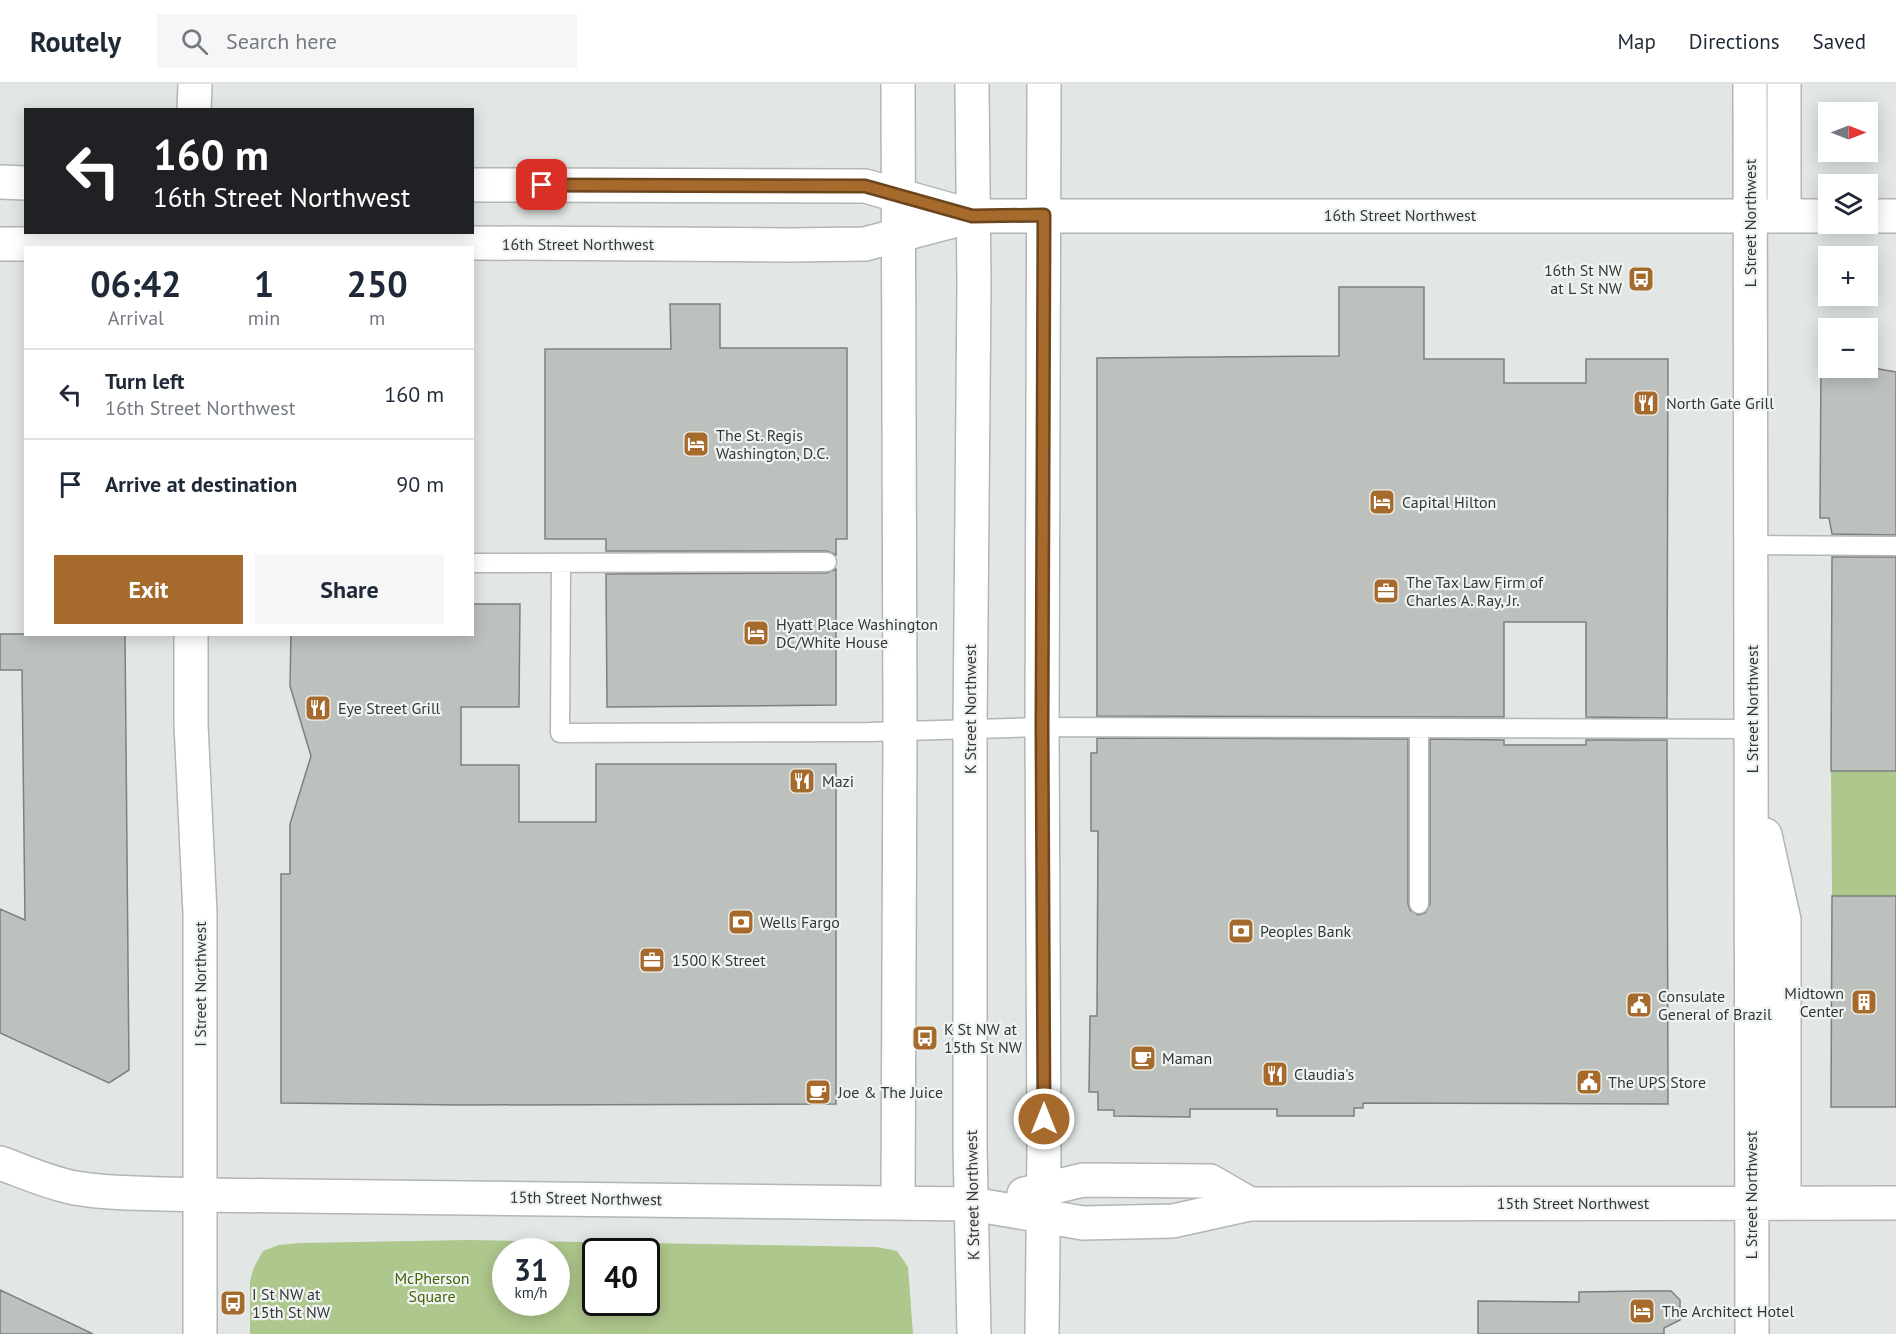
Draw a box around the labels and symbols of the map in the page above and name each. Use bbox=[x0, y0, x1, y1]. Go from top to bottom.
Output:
north arrow bbox=[1818, 102, 1878, 162]
street label: L Street Northwest bbox=[1740, 158, 1760, 287]
pin bbox=[516, 159, 567, 210]
street label: 16th Street Northwest bbox=[1324, 205, 1477, 225]
street label: 16th Street Northwest bbox=[502, 234, 655, 254]
place label: 16th St NW at L St NW bbox=[1544, 260, 1623, 298]
bus stop icon: 16th St NW at L St NW bbox=[1626, 264, 1656, 294]
restaurant icon: North Gate Grill bbox=[1631, 388, 1661, 418]
place label: North Gate Grill bbox=[1666, 393, 1774, 413]
place label: The St. Regis Washington, D.C. bbox=[716, 425, 829, 463]
hotel icon: The St. Regis Washington, D.C. bbox=[681, 429, 711, 459]
hotel icon: Capital Hilton bbox=[1367, 487, 1397, 517]
place label: Capital Hilton bbox=[1402, 492, 1496, 512]
place label: The Tax Law Firm of Charles A. Ray, Jr. bbox=[1406, 572, 1544, 610]
office icon: The Tax Law Firm of Charles A. Ray, Jr. bbox=[1371, 576, 1401, 606]
place label: Hyatt Place Washington DC/White House bbox=[776, 614, 938, 652]
hotel icon: Hyatt Place Washington DC/White House bbox=[741, 618, 771, 648]
street label: K Street Northwest bbox=[960, 643, 980, 774]
street label: L Street Northwest bbox=[1742, 644, 1762, 773]
restaurant icon: Eye Street Grill bbox=[303, 693, 333, 723]
place label: Eye Street Grill bbox=[338, 698, 441, 718]
restaurant icon: Mazi bbox=[787, 766, 817, 796]
place label: Mazi bbox=[822, 771, 854, 791]
bank icon: Wells Fargo bbox=[726, 907, 756, 937]
place label: Wells Fargo bbox=[760, 912, 840, 932]
bank icon: Peoples Bank bbox=[1226, 916, 1256, 946]
street label: I Street Northwest bbox=[190, 921, 210, 1047]
place label: Peoples Bank bbox=[1260, 921, 1351, 941]
office icon: 1500 K Street bbox=[637, 945, 667, 975]
place label: 1500 K Street bbox=[672, 950, 766, 970]
place label: Midtown Center bbox=[1784, 983, 1845, 1021]
place label: Consulate General of Brazil bbox=[1658, 986, 1772, 1024]
building icon: Midtown Center bbox=[1849, 987, 1879, 1017]
public building icon: Consulate General of Brazil bbox=[1624, 990, 1654, 1020]
place label: K St NW at 15th St NW bbox=[944, 1019, 1023, 1057]
bus stop icon: K St NW at 15th St NW bbox=[910, 1023, 940, 1053]
cafe icon: Maman bbox=[1128, 1043, 1158, 1073]
place label: Maman bbox=[1162, 1048, 1212, 1068]
restaurant icon: Claudia's bbox=[1260, 1059, 1290, 1089]
place label: Claudia's bbox=[1294, 1064, 1355, 1084]
public building icon: The UPS Store bbox=[1574, 1067, 1604, 1097]
place label: The UPS Store bbox=[1608, 1072, 1706, 1092]
cafe icon: Joe & The Juice bbox=[803, 1077, 833, 1107]
place label: Joe & The Juice bbox=[837, 1082, 943, 1102]
position arrow bbox=[1012, 1087, 1076, 1151]
street label: K Street Northwest bbox=[961, 1129, 983, 1260]
street label: L Street Northwest bbox=[1741, 1130, 1761, 1259]
street label: 15th Street Northwest bbox=[510, 1187, 663, 1209]
street label: 15th Street Northwest bbox=[1497, 1193, 1650, 1213]
speed limit sign: 40 bbox=[582, 1238, 660, 1316]
park label: McPherson Square bbox=[394, 1268, 470, 1306]
place label: I St NW at 15th St NW bbox=[252, 1284, 331, 1322]
bus stop icon: I St NW at 15th St NW bbox=[218, 1288, 248, 1318]
hotel icon: The Architect Hotel bbox=[1627, 1296, 1657, 1326]
place label: The Architect Hotel bbox=[1662, 1301, 1794, 1321]

